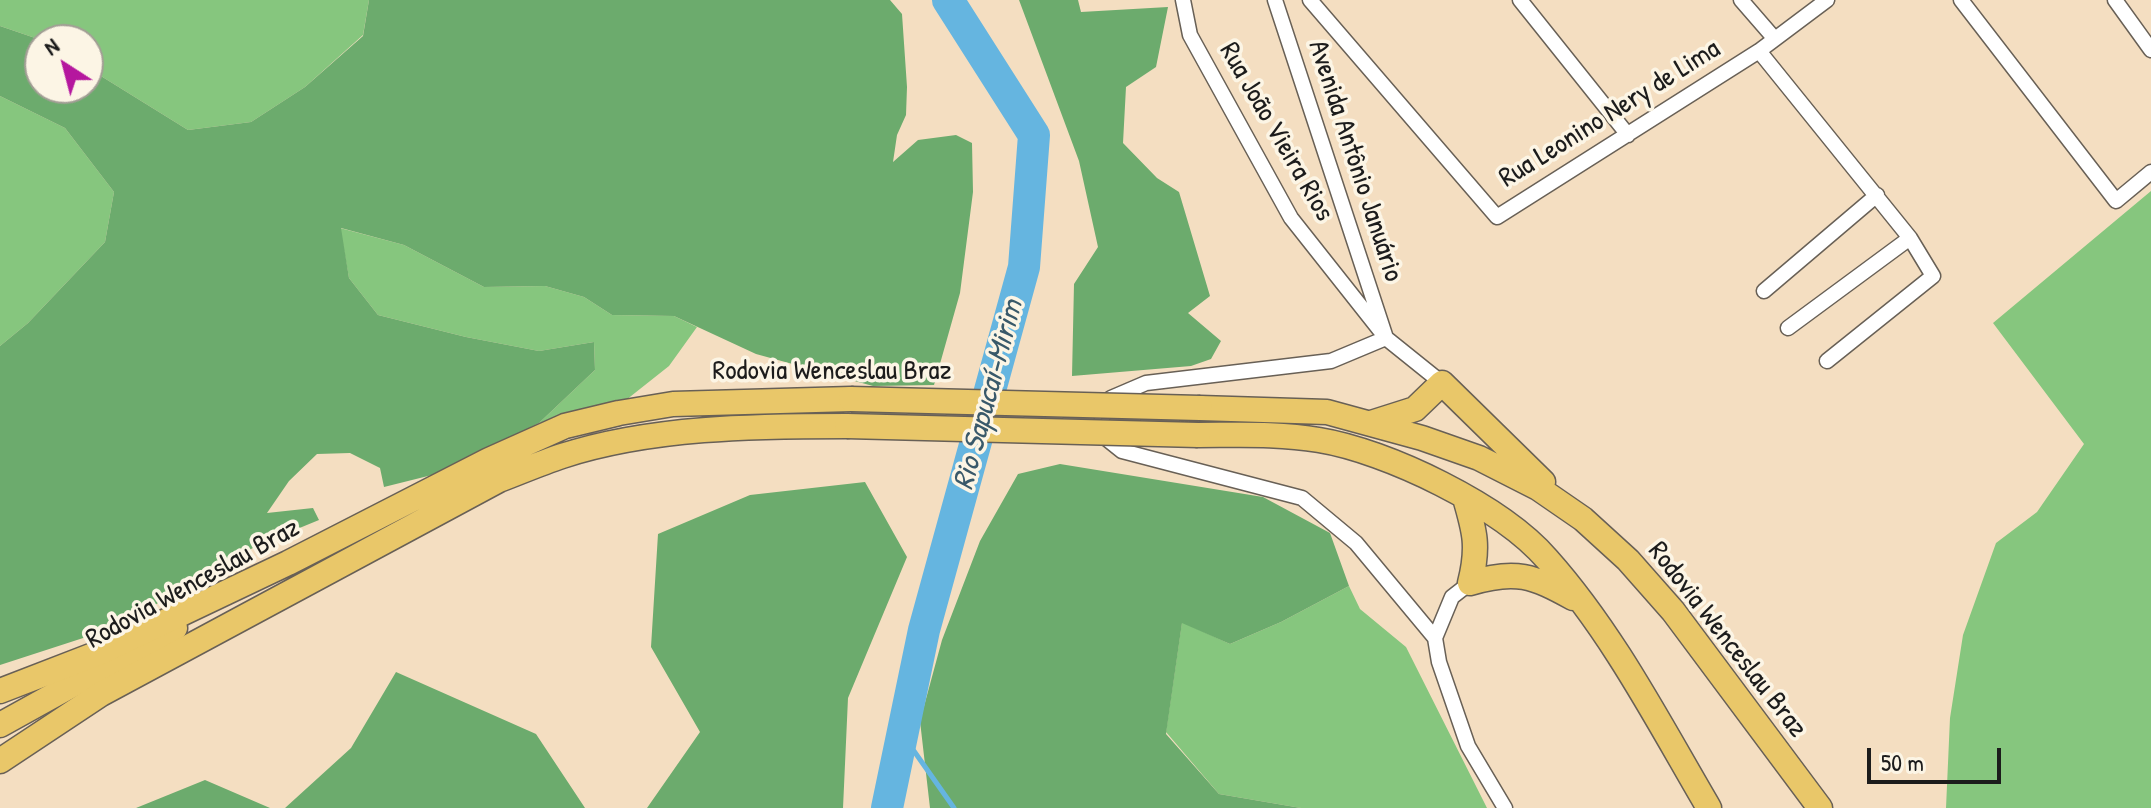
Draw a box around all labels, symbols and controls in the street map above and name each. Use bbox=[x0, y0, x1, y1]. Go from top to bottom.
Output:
north arrow bbox=[24, 24, 104, 104]
text: N bbox=[38, 31, 65, 62]
street label: Rua Leonino Nery de Lima bbox=[1493, 33, 1727, 195]
street label: Avenida Antônio Januário bbox=[1300, 36, 1410, 286]
street label: Rua João Vieira Rios bbox=[1211, 37, 1341, 227]
water label: Rio Sapucaí-Mirim bbox=[946, 296, 1032, 494]
street label: Rodovia Wenceslau Braz bbox=[713, 355, 951, 389]
street label: Rodovia Wenceslau Braz bbox=[80, 511, 306, 657]
street label: Rodovia Wenceslau Braz bbox=[1640, 536, 1814, 744]
scale bar bbox=[1871, 732, 2005, 782]
text: 50 m bbox=[1881, 746, 1924, 778]

